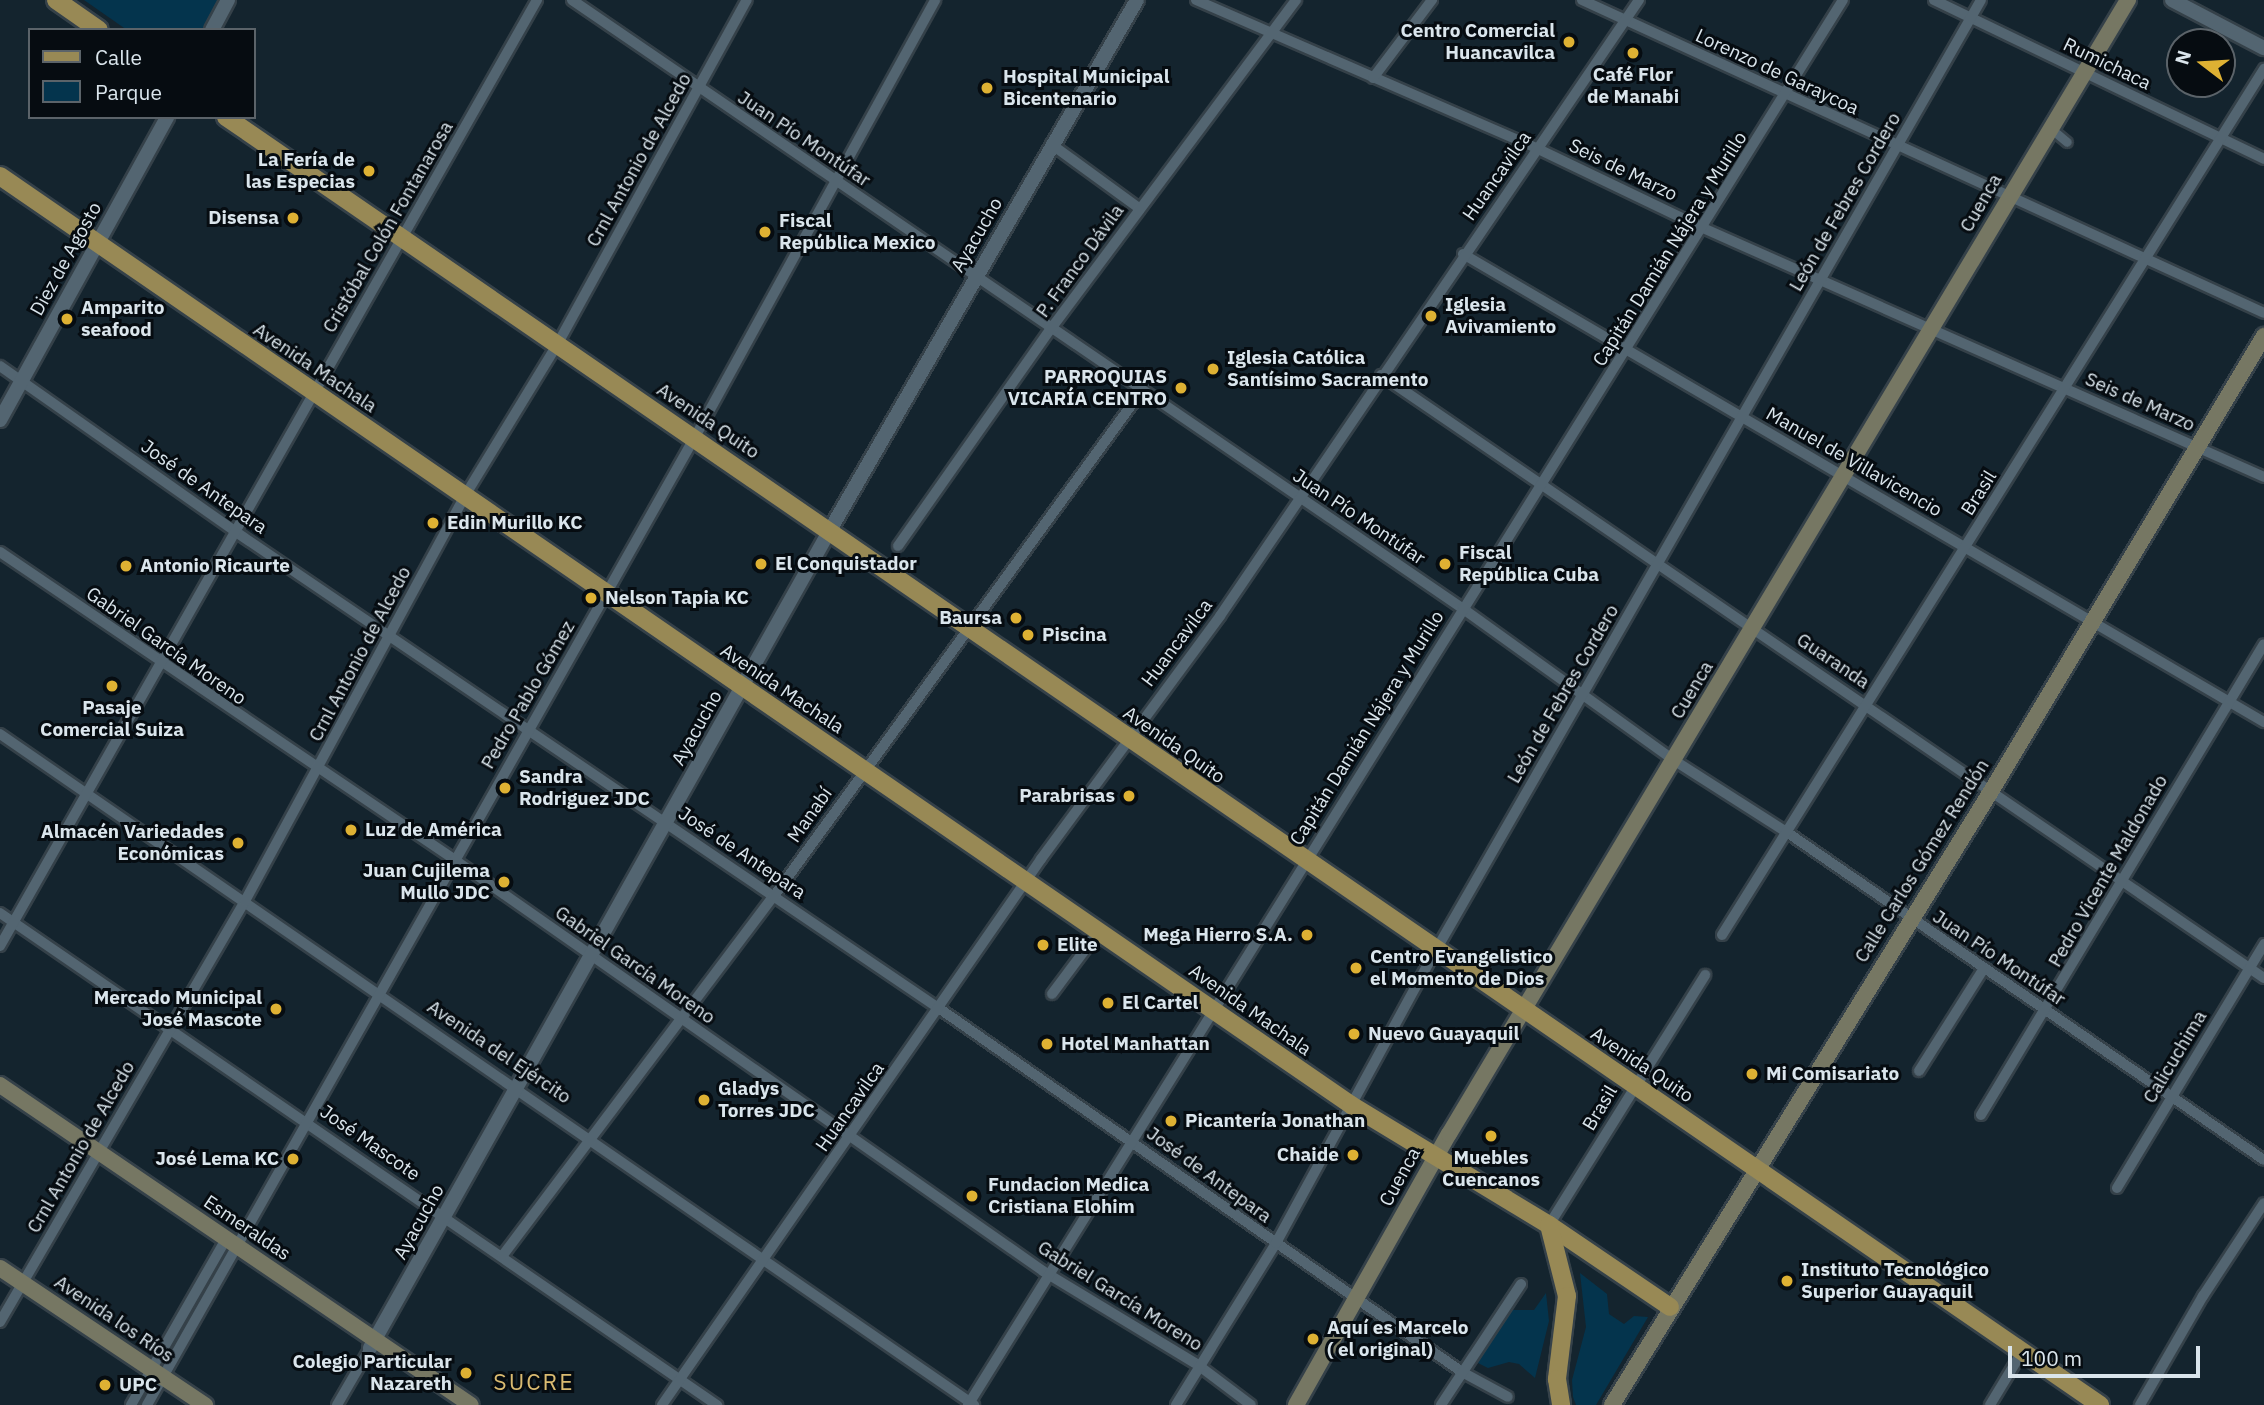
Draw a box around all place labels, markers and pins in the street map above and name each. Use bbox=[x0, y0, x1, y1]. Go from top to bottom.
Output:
place label: Centro Comercial Huancavilca bbox=[1400, 20, 1555, 64]
marker: Centro Comercial Huancavilca bbox=[1561, 34, 1577, 50]
marker: Café Flor de Manabi bbox=[1625, 45, 1641, 61]
place label: Café Flor de Manabi bbox=[1587, 64, 1679, 108]
place label: Hospital Municipal Bicentenario bbox=[1003, 66, 1169, 110]
marker: Hospital Municipal Bicentenario bbox=[977, 78, 997, 98]
place label: La Fería de las Especias bbox=[245, 149, 355, 193]
marker: La Fería de las Especias bbox=[361, 163, 377, 179]
place label: Disensa bbox=[208, 207, 279, 229]
marker: Disensa bbox=[285, 210, 301, 226]
place label: Fiscal República Mexico bbox=[779, 210, 935, 254]
marker: Fiscal República Mexico bbox=[757, 224, 773, 240]
place label: Iglesia Avivamiento bbox=[1445, 294, 1556, 338]
place label: Amparito seafood bbox=[81, 297, 164, 341]
marker: Iglesia Avivamiento bbox=[1423, 308, 1439, 324]
marker: Amparito seafood bbox=[59, 311, 75, 327]
place label: Iglesia Católica Santísimo Sacramento bbox=[1227, 347, 1429, 391]
marker: Iglesia Católica Santísimo Sacramento bbox=[1205, 361, 1221, 377]
place label: PARROQUIAS VICARÍA CENTRO bbox=[1008, 366, 1167, 410]
marker: PARROQUIAS VICARÍA CENTRO bbox=[1173, 380, 1189, 396]
place label: Edin Murillo KC bbox=[447, 512, 583, 534]
marker: Edin Murillo KC bbox=[425, 515, 441, 531]
place label: Fiscal República Cuba bbox=[1459, 542, 1599, 586]
place label: El Conquistador bbox=[775, 553, 917, 575]
place label: Antonio Ricaurte bbox=[140, 555, 290, 577]
marker: El Conquistador bbox=[753, 556, 769, 572]
marker: Fiscal República Cuba bbox=[1437, 556, 1453, 572]
marker: Antonio Ricaurte bbox=[118, 558, 134, 574]
place label: Nelson Tapia KC bbox=[605, 587, 749, 609]
marker: Nelson Tapia KC bbox=[583, 590, 599, 606]
place label: Baursa bbox=[939, 607, 1002, 629]
marker: Baursa bbox=[1008, 610, 1024, 626]
place label: Piscina bbox=[1042, 624, 1107, 646]
marker: Piscina bbox=[1020, 627, 1036, 643]
marker: Pasaje Comercial Suiza bbox=[104, 678, 120, 694]
place label: Pasaje Comercial Suiza bbox=[40, 697, 184, 741]
place label: Sandra Rodriguez JDC bbox=[519, 766, 650, 810]
marker: Sandra Rodriguez JDC bbox=[497, 780, 513, 796]
place label: Parabrisas bbox=[1019, 785, 1115, 807]
marker: Parabrisas bbox=[1121, 788, 1137, 804]
place label: Luz de América bbox=[365, 819, 502, 841]
place label: Almacén Variedades Económicas bbox=[41, 821, 224, 865]
marker: Luz de América bbox=[343, 822, 359, 838]
marker: Almacén Variedades Económicas bbox=[230, 835, 246, 851]
place label: Juan Cujilema Mullo JDC bbox=[363, 860, 490, 904]
marker: Juan Cujilema Mullo JDC bbox=[496, 874, 512, 890]
place label: Mega Hierro S.A. bbox=[1143, 924, 1293, 946]
marker: Mega Hierro S.A. bbox=[1299, 927, 1315, 943]
place label: Elite bbox=[1057, 934, 1098, 956]
marker: Elite bbox=[1035, 937, 1051, 953]
place label: Centro Evangelistico el Momento de Dios bbox=[1370, 946, 1553, 990]
marker: Centro Evangelistico el Momento de Dios bbox=[1348, 960, 1364, 976]
place label: Mercado Municipal José Mascote bbox=[94, 987, 262, 1031]
place label: El Cartel bbox=[1122, 992, 1198, 1014]
marker: El Cartel bbox=[1100, 995, 1116, 1011]
marker: Mercado Municipal José Mascote bbox=[268, 1001, 284, 1017]
place label: Nuevo Guayaquil bbox=[1368, 1023, 1519, 1045]
marker: Nuevo Guayaquil bbox=[1346, 1026, 1362, 1042]
place label: Hotel Manhattan bbox=[1061, 1033, 1210, 1055]
marker: Hotel Manhattan bbox=[1039, 1036, 1055, 1052]
place label: Mi Comisariato bbox=[1766, 1063, 1899, 1085]
marker: Mi Comisariato bbox=[1744, 1066, 1760, 1082]
place label: Gladys Torres JDC bbox=[718, 1078, 815, 1122]
marker: Gladys Torres JDC bbox=[696, 1092, 712, 1108]
place label: Picantería Jonathan bbox=[1185, 1110, 1365, 1132]
marker: Picantería Jonathan bbox=[1163, 1113, 1179, 1129]
marker: Muebles Cuencanos bbox=[1483, 1128, 1499, 1144]
place label: Chaide bbox=[1277, 1144, 1339, 1166]
marker: Chaide bbox=[1345, 1147, 1361, 1163]
place label: Muebles Cuencanos bbox=[1442, 1147, 1540, 1191]
place label: José Lema KC bbox=[155, 1148, 279, 1170]
marker: José Lema KC bbox=[285, 1151, 301, 1167]
place label: Fundacion Medica Cristiana Elohim bbox=[988, 1174, 1149, 1218]
marker: Fundacion Medica Cristiana Elohim bbox=[962, 1186, 982, 1206]
place label: Instituto Tecnológico Superior Guayaquil bbox=[1801, 1259, 1989, 1303]
marker: Instituto Tecnológico Superior Guayaquil bbox=[1779, 1273, 1795, 1289]
place label: Aquí es Marcelo ( el original) bbox=[1327, 1317, 1468, 1361]
marker: Aquí es Marcelo ( el original) bbox=[1305, 1331, 1321, 1347]
place label: Colegio Particular Nazareth bbox=[293, 1351, 452, 1395]
marker: Colegio Particular Nazareth bbox=[458, 1365, 474, 1381]
place label: UPC bbox=[119, 1374, 157, 1396]
marker: UPC bbox=[97, 1377, 113, 1393]

